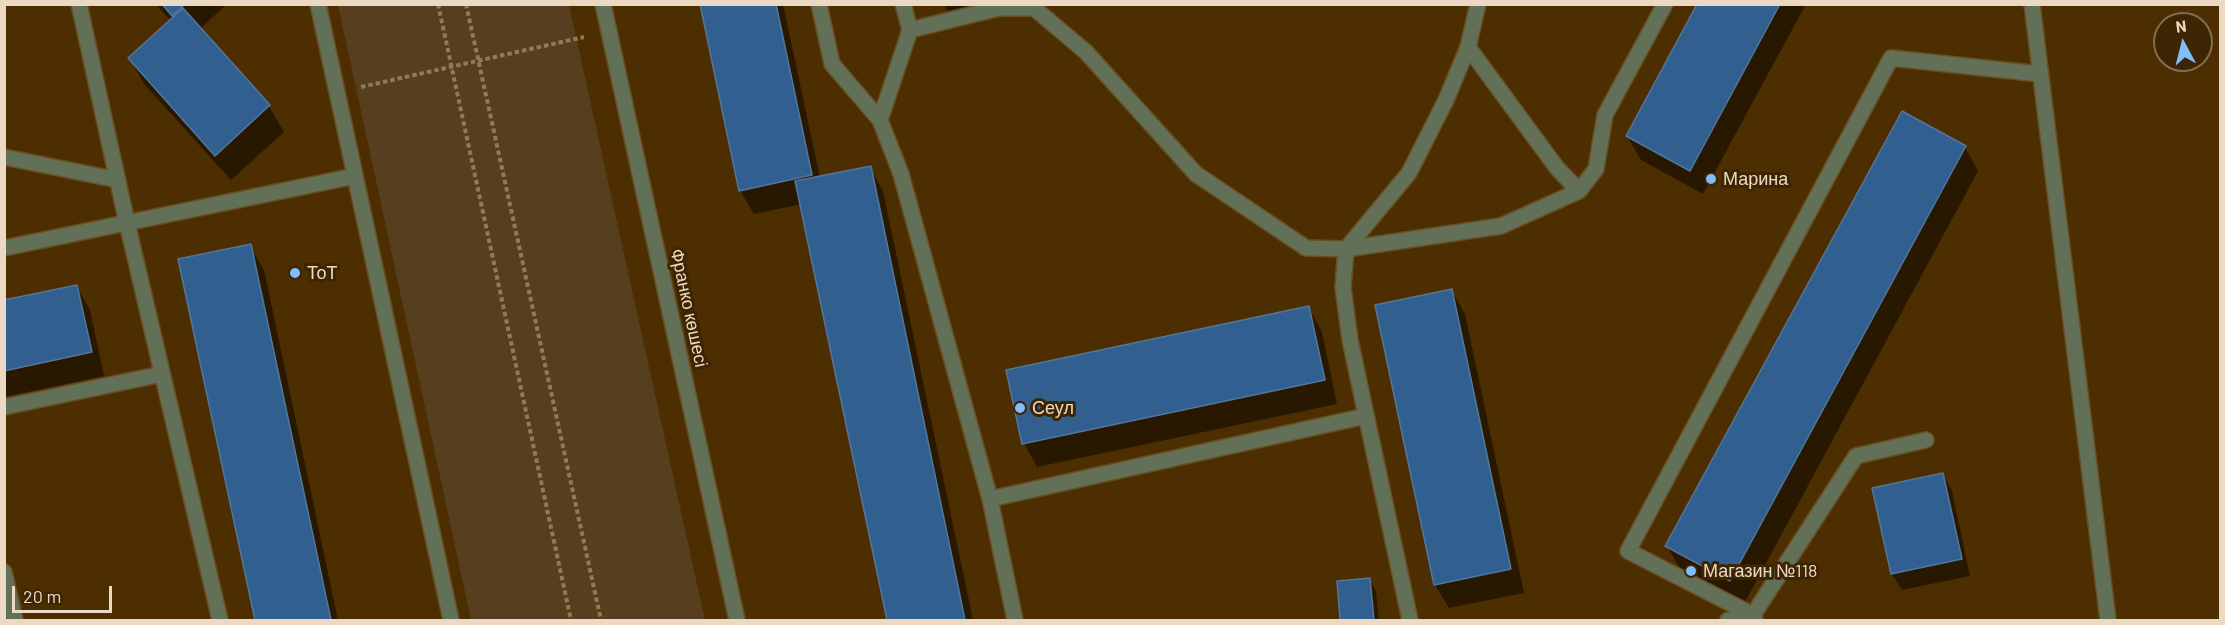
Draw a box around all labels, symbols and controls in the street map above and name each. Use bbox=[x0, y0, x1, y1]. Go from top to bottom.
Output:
north arrow bbox=[2153, 12, 2213, 72]
text: N bbox=[2175, 16, 2187, 36]
place label: Марина bbox=[1723, 168, 1788, 190]
marker: Марина bbox=[1704, 172, 1718, 186]
street label: Франко көшесі bbox=[666, 247, 712, 369]
place label: ТоТ bbox=[307, 262, 338, 284]
marker: ТоТ bbox=[288, 266, 302, 280]
place label: Сеул bbox=[1032, 397, 1074, 419]
marker: Сеул bbox=[1013, 401, 1027, 415]
place label: Магазин №118 bbox=[1703, 560, 1817, 582]
marker: Магазин №118 bbox=[1684, 564, 1698, 578]
scale bar bbox=[15, 574, 116, 612]
text: 20 m bbox=[23, 585, 61, 607]

